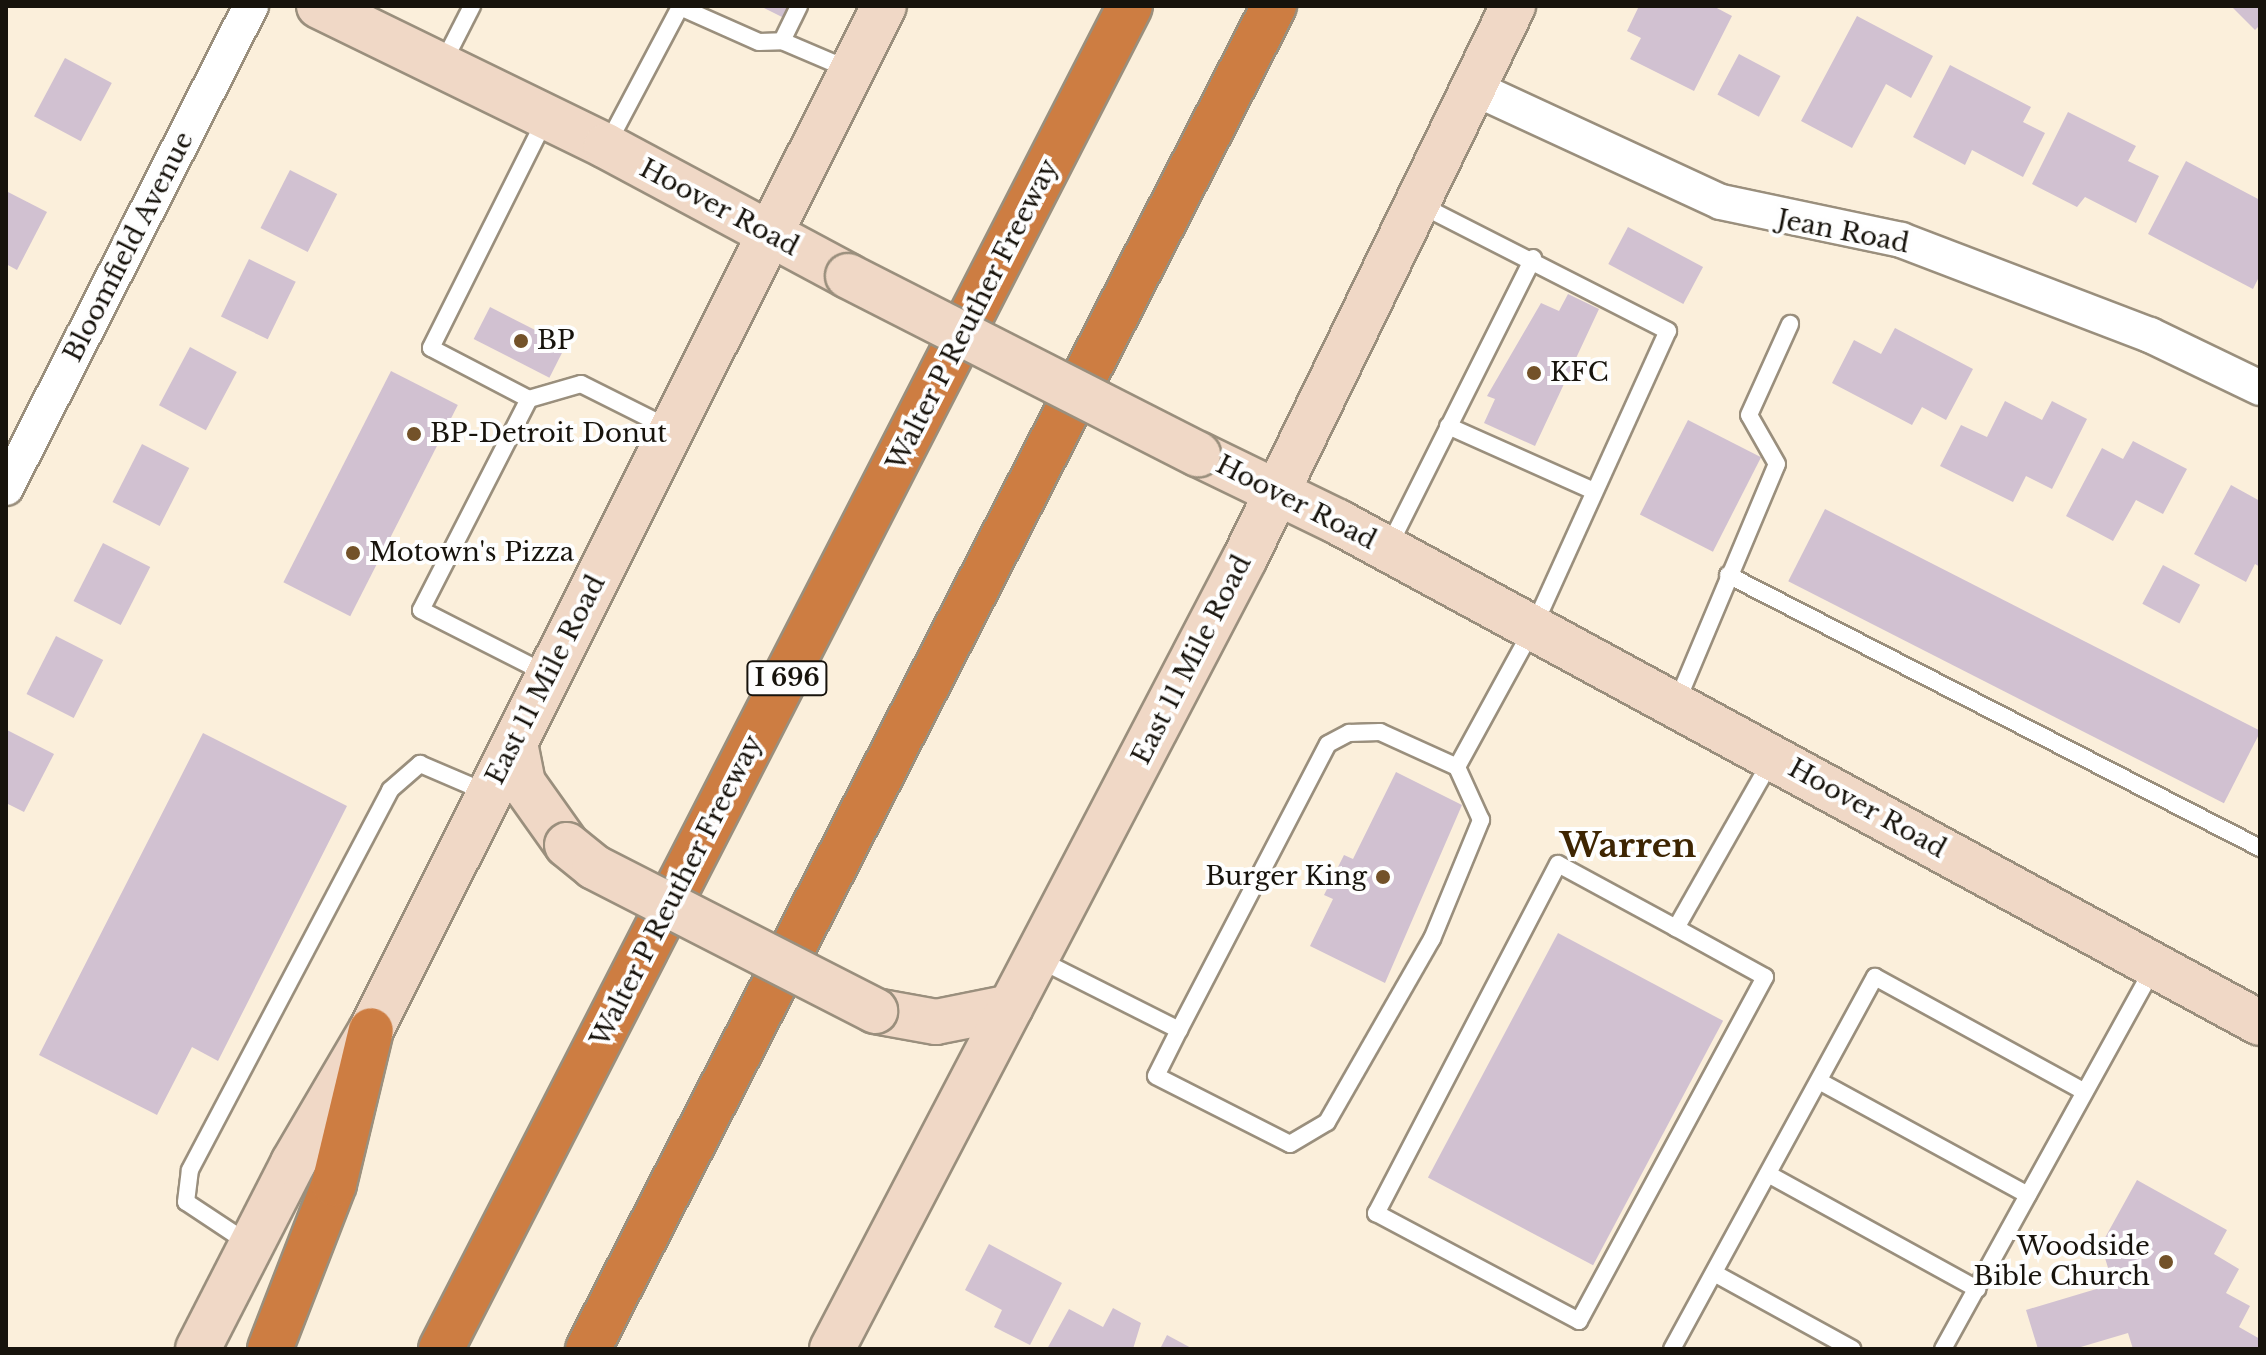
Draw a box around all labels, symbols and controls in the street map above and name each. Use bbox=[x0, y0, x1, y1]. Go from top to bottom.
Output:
street label: Bloomfield Avenue bbox=[57, 126, 201, 368]
street label: Hoover Road bbox=[634, 153, 804, 263]
street label: Walter P Reuther Freeway bbox=[880, 153, 1066, 477]
street label: Jean Road bbox=[1775, 204, 1911, 260]
place label: BP bbox=[537, 325, 575, 357]
marker: BP bbox=[512, 332, 530, 350]
place label: KFC bbox=[1550, 357, 1609, 389]
marker: KFC bbox=[1525, 364, 1543, 382]
place label: BP-Detroit Donut bbox=[430, 418, 667, 450]
marker: BP-Detroit Donut bbox=[405, 425, 423, 443]
street label: Hoover Road bbox=[1210, 449, 1382, 557]
place label: Motown's Pizza bbox=[369, 537, 574, 569]
marker: Motown's Pizza bbox=[344, 544, 362, 562]
street label: East 11 Mile Road bbox=[1126, 550, 1258, 770]
street label: East 11 Mile Road bbox=[480, 570, 612, 790]
road number: I 696 bbox=[745, 658, 829, 698]
street label: Walter P Reuther Freeway bbox=[584, 729, 770, 1053]
street label: Hoover Road bbox=[1782, 753, 1952, 865]
district label: Warren bbox=[1560, 826, 1696, 866]
place label: Burger King bbox=[1205, 861, 1367, 893]
marker: Burger King bbox=[1374, 868, 1392, 886]
place label: Woodside Bible Church bbox=[1973, 1231, 2150, 1292]
marker: Woodside Bible Church bbox=[2157, 1253, 2175, 1271]

